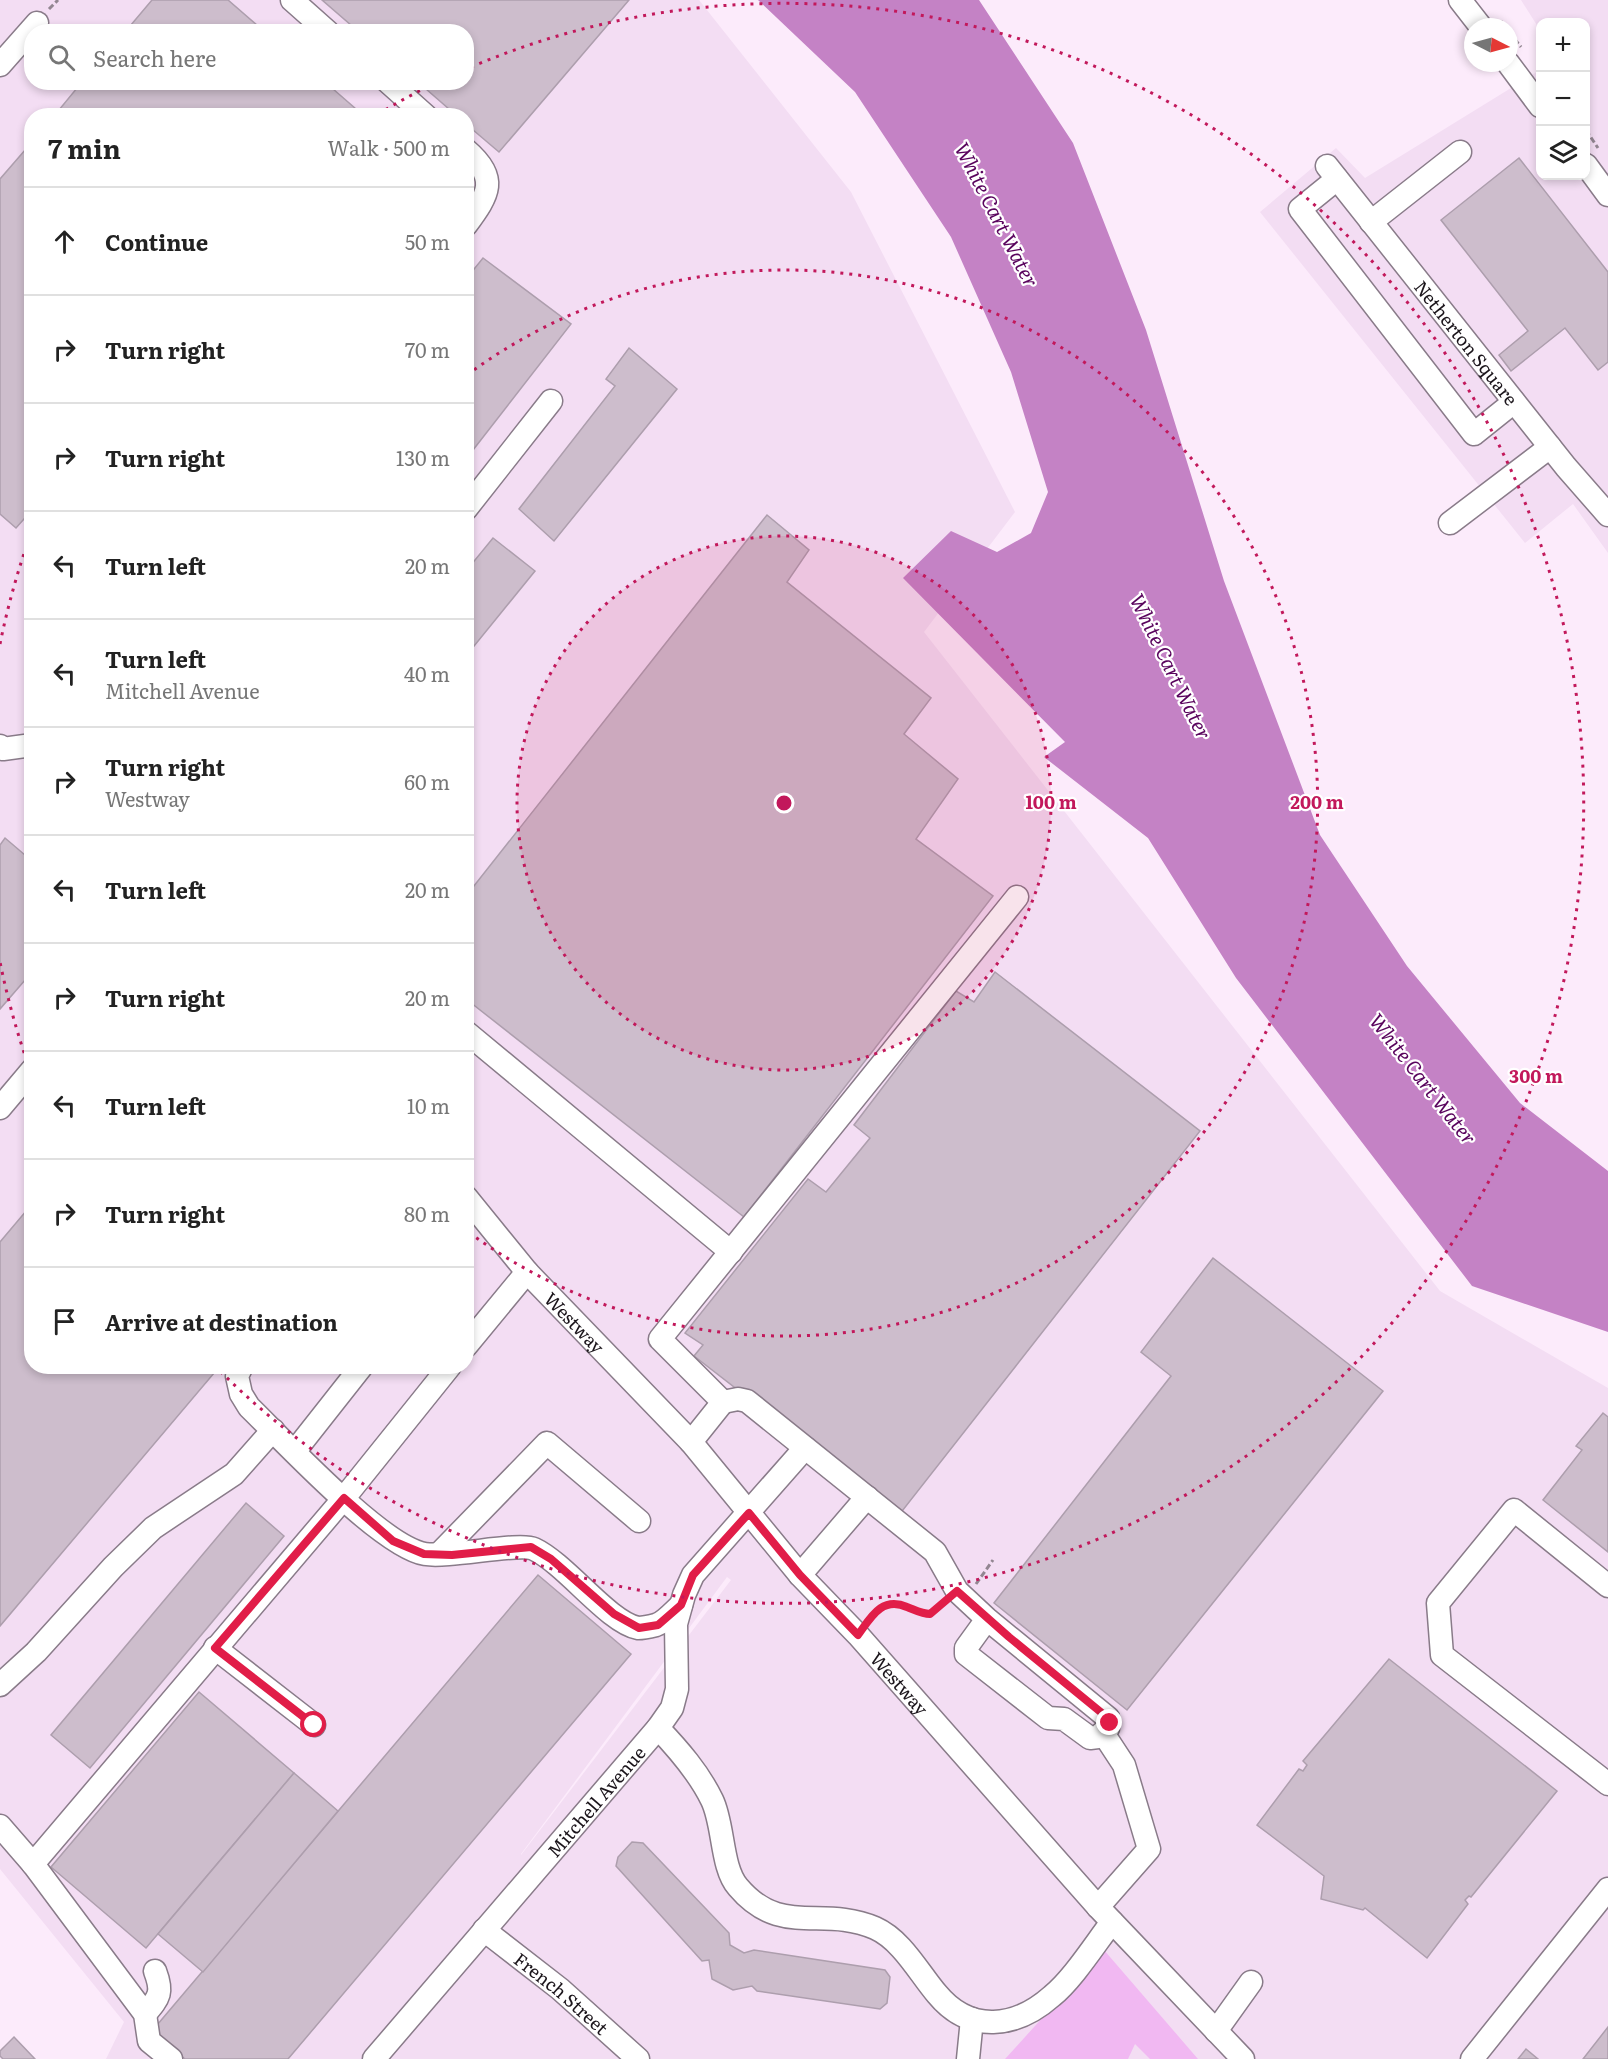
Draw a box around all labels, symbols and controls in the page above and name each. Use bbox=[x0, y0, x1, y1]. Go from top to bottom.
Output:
north arrow bbox=[1464, 18, 1518, 72]
map controls bbox=[1536, 18, 1590, 180]
button: + bbox=[1536, 18, 1590, 72]
search box bbox=[24, 24, 474, 90]
icon: search bbox=[45, 41, 78, 74]
text: Search here bbox=[93, 41, 216, 74]
button: − bbox=[1536, 72, 1590, 126]
button: layers bbox=[1536, 126, 1590, 180]
text: 7 min bbox=[48, 128, 121, 167]
text: Walk · 500 m bbox=[327, 132, 450, 162]
water label: White Cart Water bbox=[949, 136, 1047, 292]
icon: ahead bbox=[48, 225, 81, 258]
text: Continue bbox=[105, 225, 208, 258]
text: 50 m bbox=[405, 226, 450, 256]
street label: Netherton Square bbox=[1409, 274, 1525, 411]
icon: right bbox=[48, 333, 81, 366]
text: Turn right bbox=[105, 333, 225, 366]
text: 70 m bbox=[405, 334, 450, 364]
icon: right bbox=[48, 441, 81, 474]
text: Turn right bbox=[105, 441, 225, 474]
text: 130 m bbox=[396, 442, 450, 472]
icon: left bbox=[48, 549, 81, 582]
text: Turn left bbox=[105, 549, 206, 582]
text: 20 m bbox=[405, 550, 450, 580]
water label: White Cart Water bbox=[1124, 588, 1220, 744]
text: Turn left bbox=[105, 642, 206, 675]
icon: left bbox=[48, 657, 81, 690]
text: 40 m bbox=[404, 658, 450, 688]
text: Mitchell Avenue bbox=[105, 675, 260, 705]
text: Turn right bbox=[105, 750, 225, 783]
icon: right bbox=[48, 765, 81, 798]
text: 60 m bbox=[404, 766, 450, 796]
text: Westway bbox=[105, 783, 190, 813]
text: 100 m bbox=[1025, 788, 1077, 815]
text: 200 m bbox=[1290, 788, 1344, 815]
centre of rings bbox=[774, 793, 794, 813]
icon: left bbox=[48, 873, 81, 906]
text: Turn left bbox=[105, 873, 206, 906]
text: 20 m bbox=[405, 874, 450, 904]
icon: right bbox=[48, 981, 81, 1014]
text: Turn right bbox=[105, 981, 225, 1014]
text: 20 m bbox=[405, 982, 450, 1012]
water label: White Cart Water bbox=[1363, 1006, 1485, 1150]
text: 300 m bbox=[1509, 1062, 1563, 1089]
icon: left bbox=[48, 1089, 81, 1122]
text: Turn left bbox=[105, 1089, 206, 1122]
text: 10 m bbox=[407, 1090, 450, 1120]
icon: right bbox=[48, 1197, 81, 1230]
text: Turn right bbox=[105, 1197, 225, 1230]
text: 80 m bbox=[404, 1198, 450, 1228]
street label: Westway bbox=[539, 1285, 612, 1359]
icon: arrive bbox=[48, 1305, 81, 1338]
text: Arrive at destination bbox=[105, 1305, 338, 1338]
street label: Westway bbox=[865, 1645, 936, 1721]
route end bbox=[1096, 1709, 1122, 1735]
route start bbox=[300, 1711, 326, 1737]
street label: Mitchell Avenue bbox=[540, 1739, 651, 1863]
street label: French Street bbox=[509, 1945, 616, 2041]

